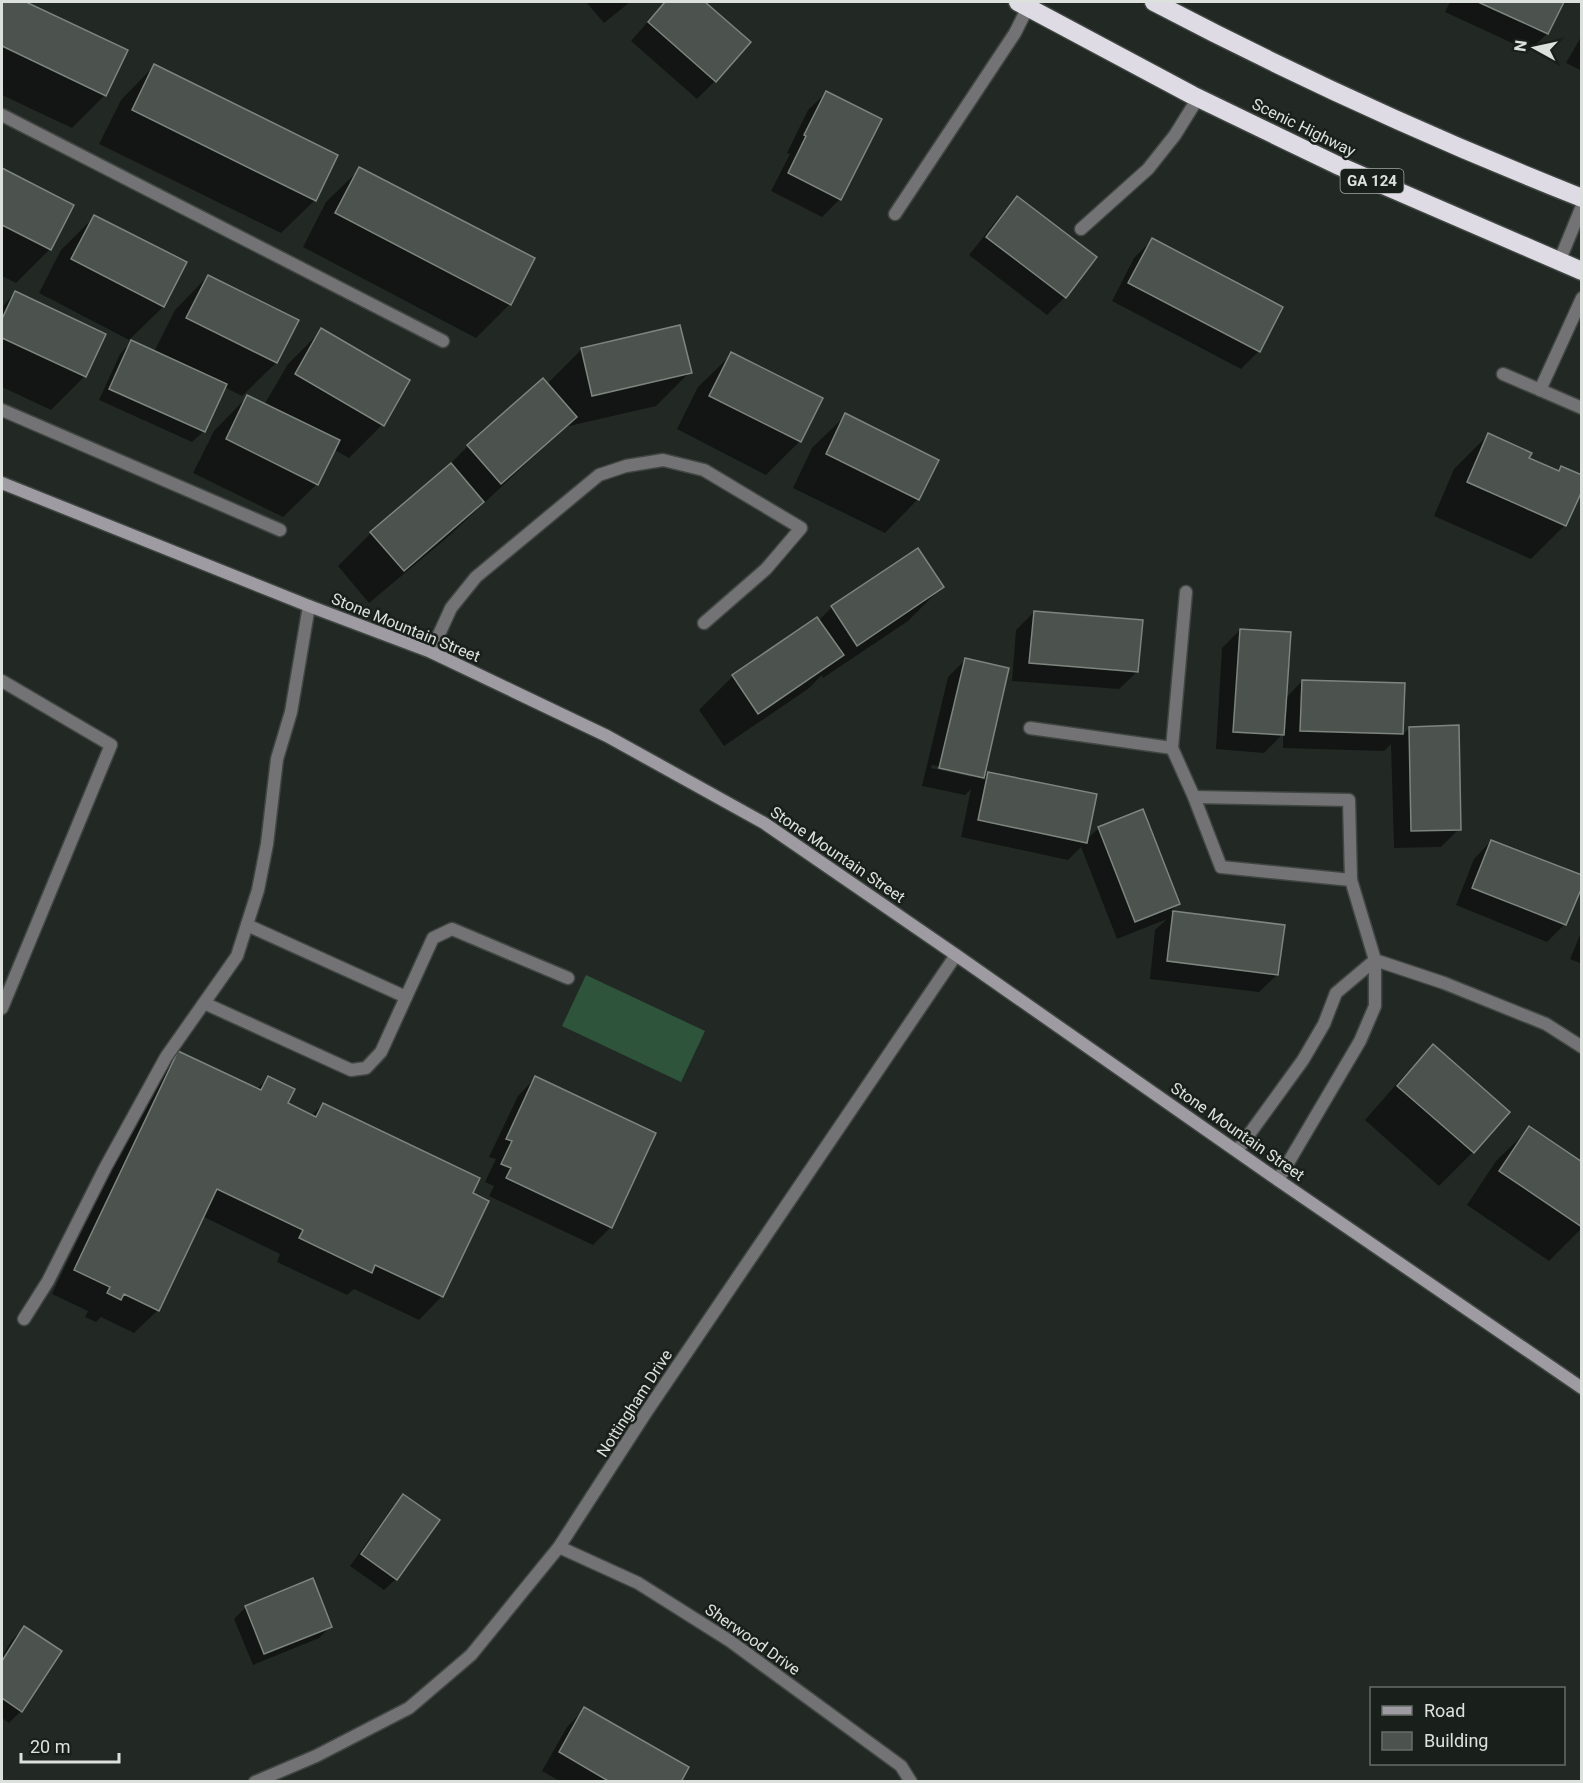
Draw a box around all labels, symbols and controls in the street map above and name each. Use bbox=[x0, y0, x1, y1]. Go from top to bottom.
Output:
north arrow bbox=[1505, 18, 1565, 78]
text: N bbox=[1510, 39, 1531, 53]
street label: Scenic Highway bbox=[1249, 94, 1359, 161]
road number: GA 124 bbox=[1340, 169, 1404, 193]
street label: Stone Mountain Street bbox=[329, 589, 483, 666]
street label: Stone Mountain Street bbox=[767, 802, 909, 907]
street label: Stone Mountain Street bbox=[1167, 1078, 1308, 1185]
street label: Nottingham Drive bbox=[593, 1346, 676, 1461]
street label: Sherwood Drive bbox=[702, 1600, 804, 1679]
legend bbox=[1370, 1687, 1565, 1765]
text: Road bbox=[1424, 1700, 1465, 1721]
scale bar bbox=[21, 1726, 118, 1764]
text: Building bbox=[1424, 1730, 1488, 1751]
text: 20 m bbox=[30, 1736, 70, 1757]

